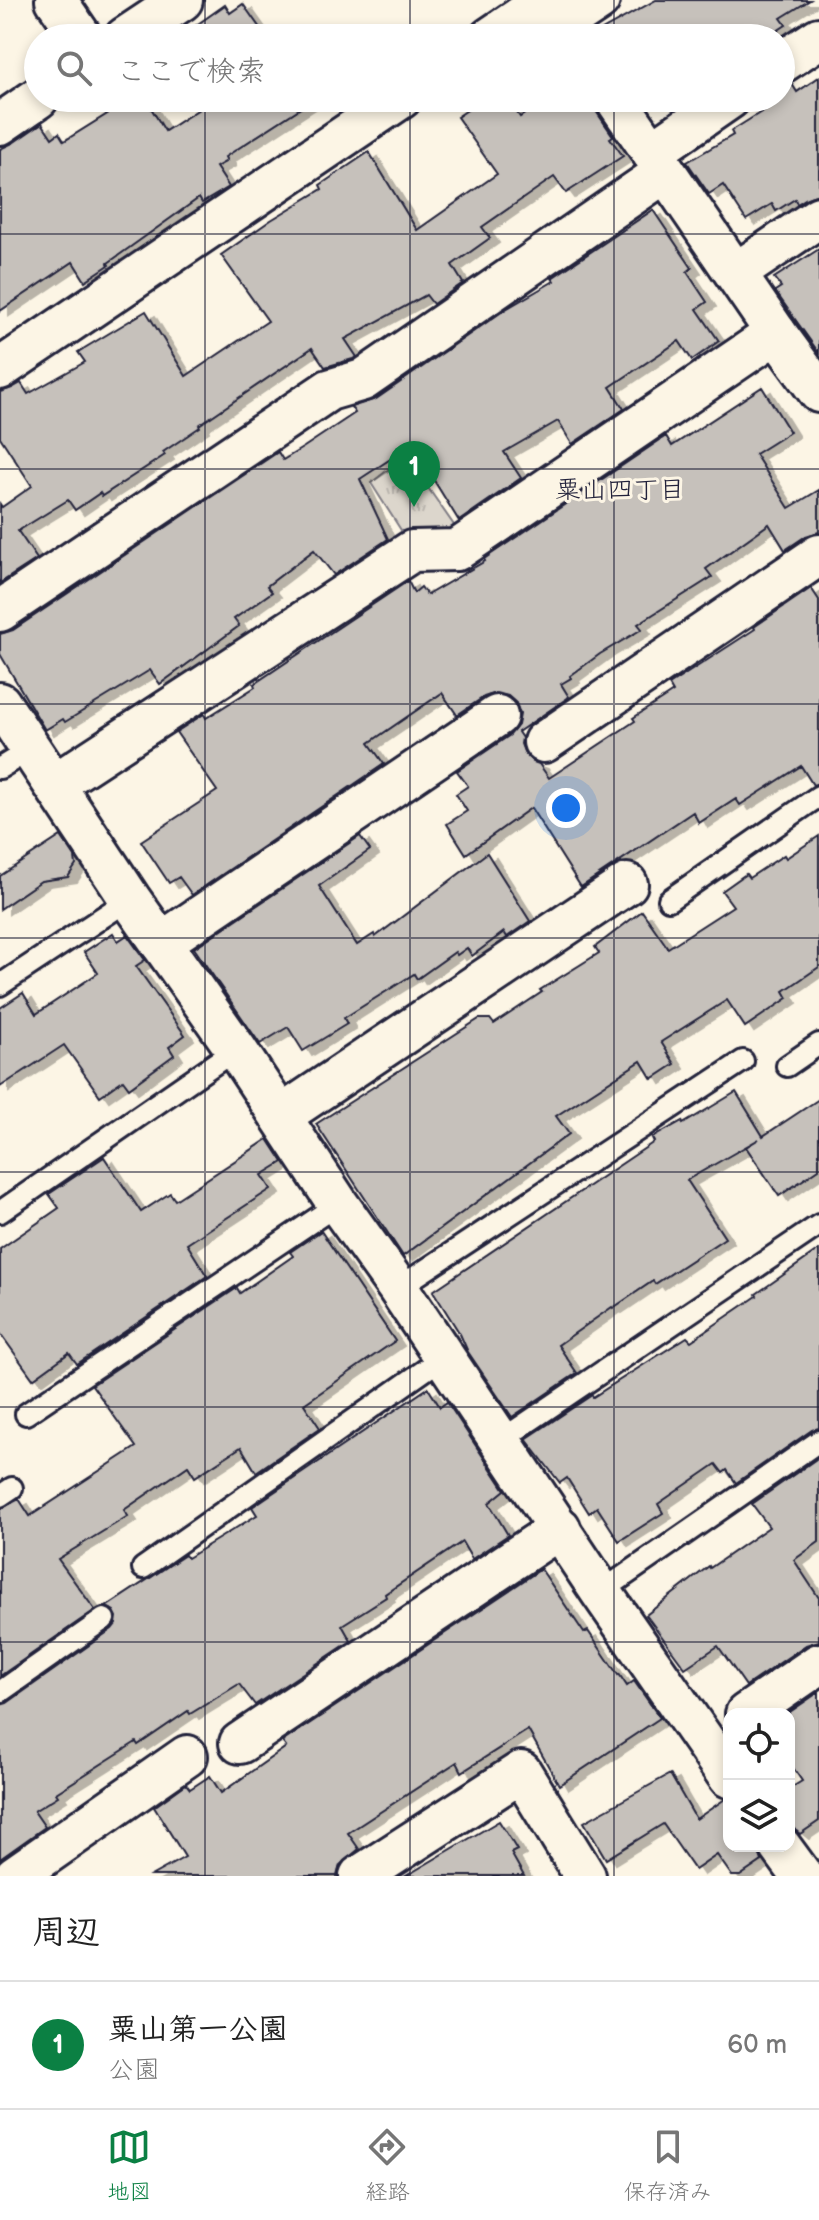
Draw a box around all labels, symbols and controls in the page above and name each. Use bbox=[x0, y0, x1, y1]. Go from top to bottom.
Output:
search box bbox=[24, 24, 795, 112]
icon: search bbox=[52, 46, 96, 90]
text: ここで検索 bbox=[116, 54, 266, 90]
pin: 1 bbox=[388, 441, 440, 507]
district label: 粟山四丁目 bbox=[555, 475, 685, 506]
your location bbox=[546, 788, 586, 828]
map controls bbox=[723, 1708, 795, 1852]
button: locate bbox=[723, 1708, 795, 1780]
button: layers bbox=[723, 1780, 795, 1852]
text: 周辺 bbox=[32, 1912, 100, 1953]
text: 粟山第一公園 bbox=[108, 2012, 288, 2048]
text: 1 bbox=[53, 2030, 63, 2061]
text: 60 m bbox=[727, 2030, 787, 2061]
text: 公園 bbox=[108, 2055, 160, 2086]
tab: 地図 bbox=[107, 2125, 151, 2206]
tab: 経路 bbox=[365, 2125, 410, 2206]
tab: 保存済み bbox=[624, 2125, 712, 2206]

